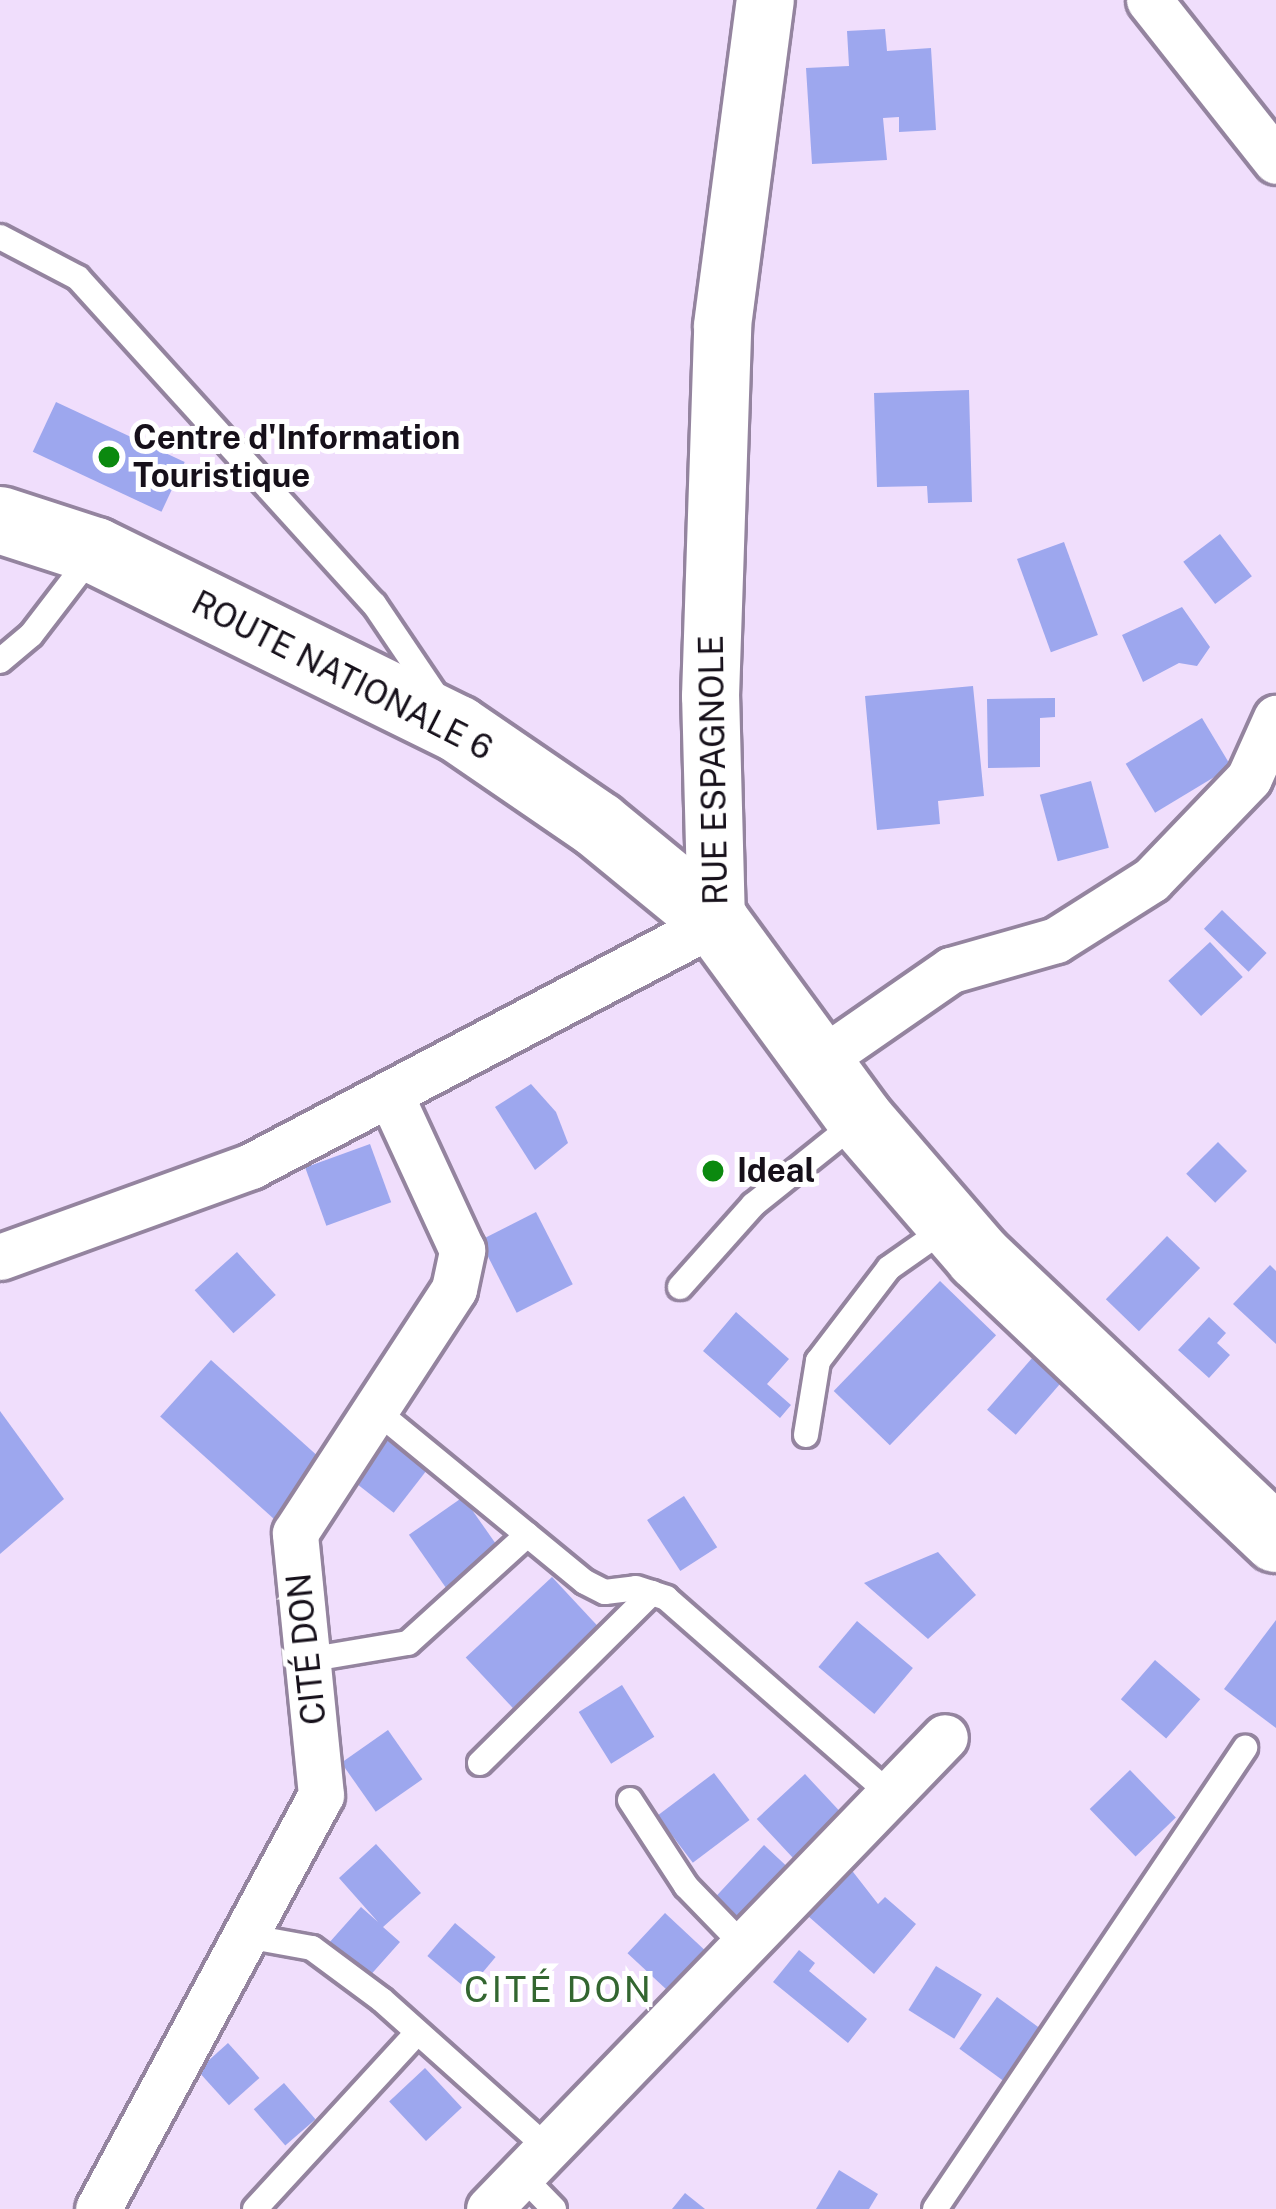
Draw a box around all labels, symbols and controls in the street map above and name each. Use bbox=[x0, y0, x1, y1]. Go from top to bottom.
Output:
place label: Centre d'Information Touristique bbox=[133, 418, 461, 496]
marker: Centre d'Information Touristique bbox=[96, 444, 122, 470]
street label: ROUTE NATIONALE 6 bbox=[185, 583, 499, 769]
street label: RUE ESPAGNOLE bbox=[692, 635, 736, 905]
place label: Ideal bbox=[737, 1151, 815, 1191]
marker: Ideal bbox=[700, 1158, 726, 1184]
street label: CITÉ DON bbox=[279, 1571, 335, 1727]
district label: CITÉ DON bbox=[464, 1968, 654, 2012]

